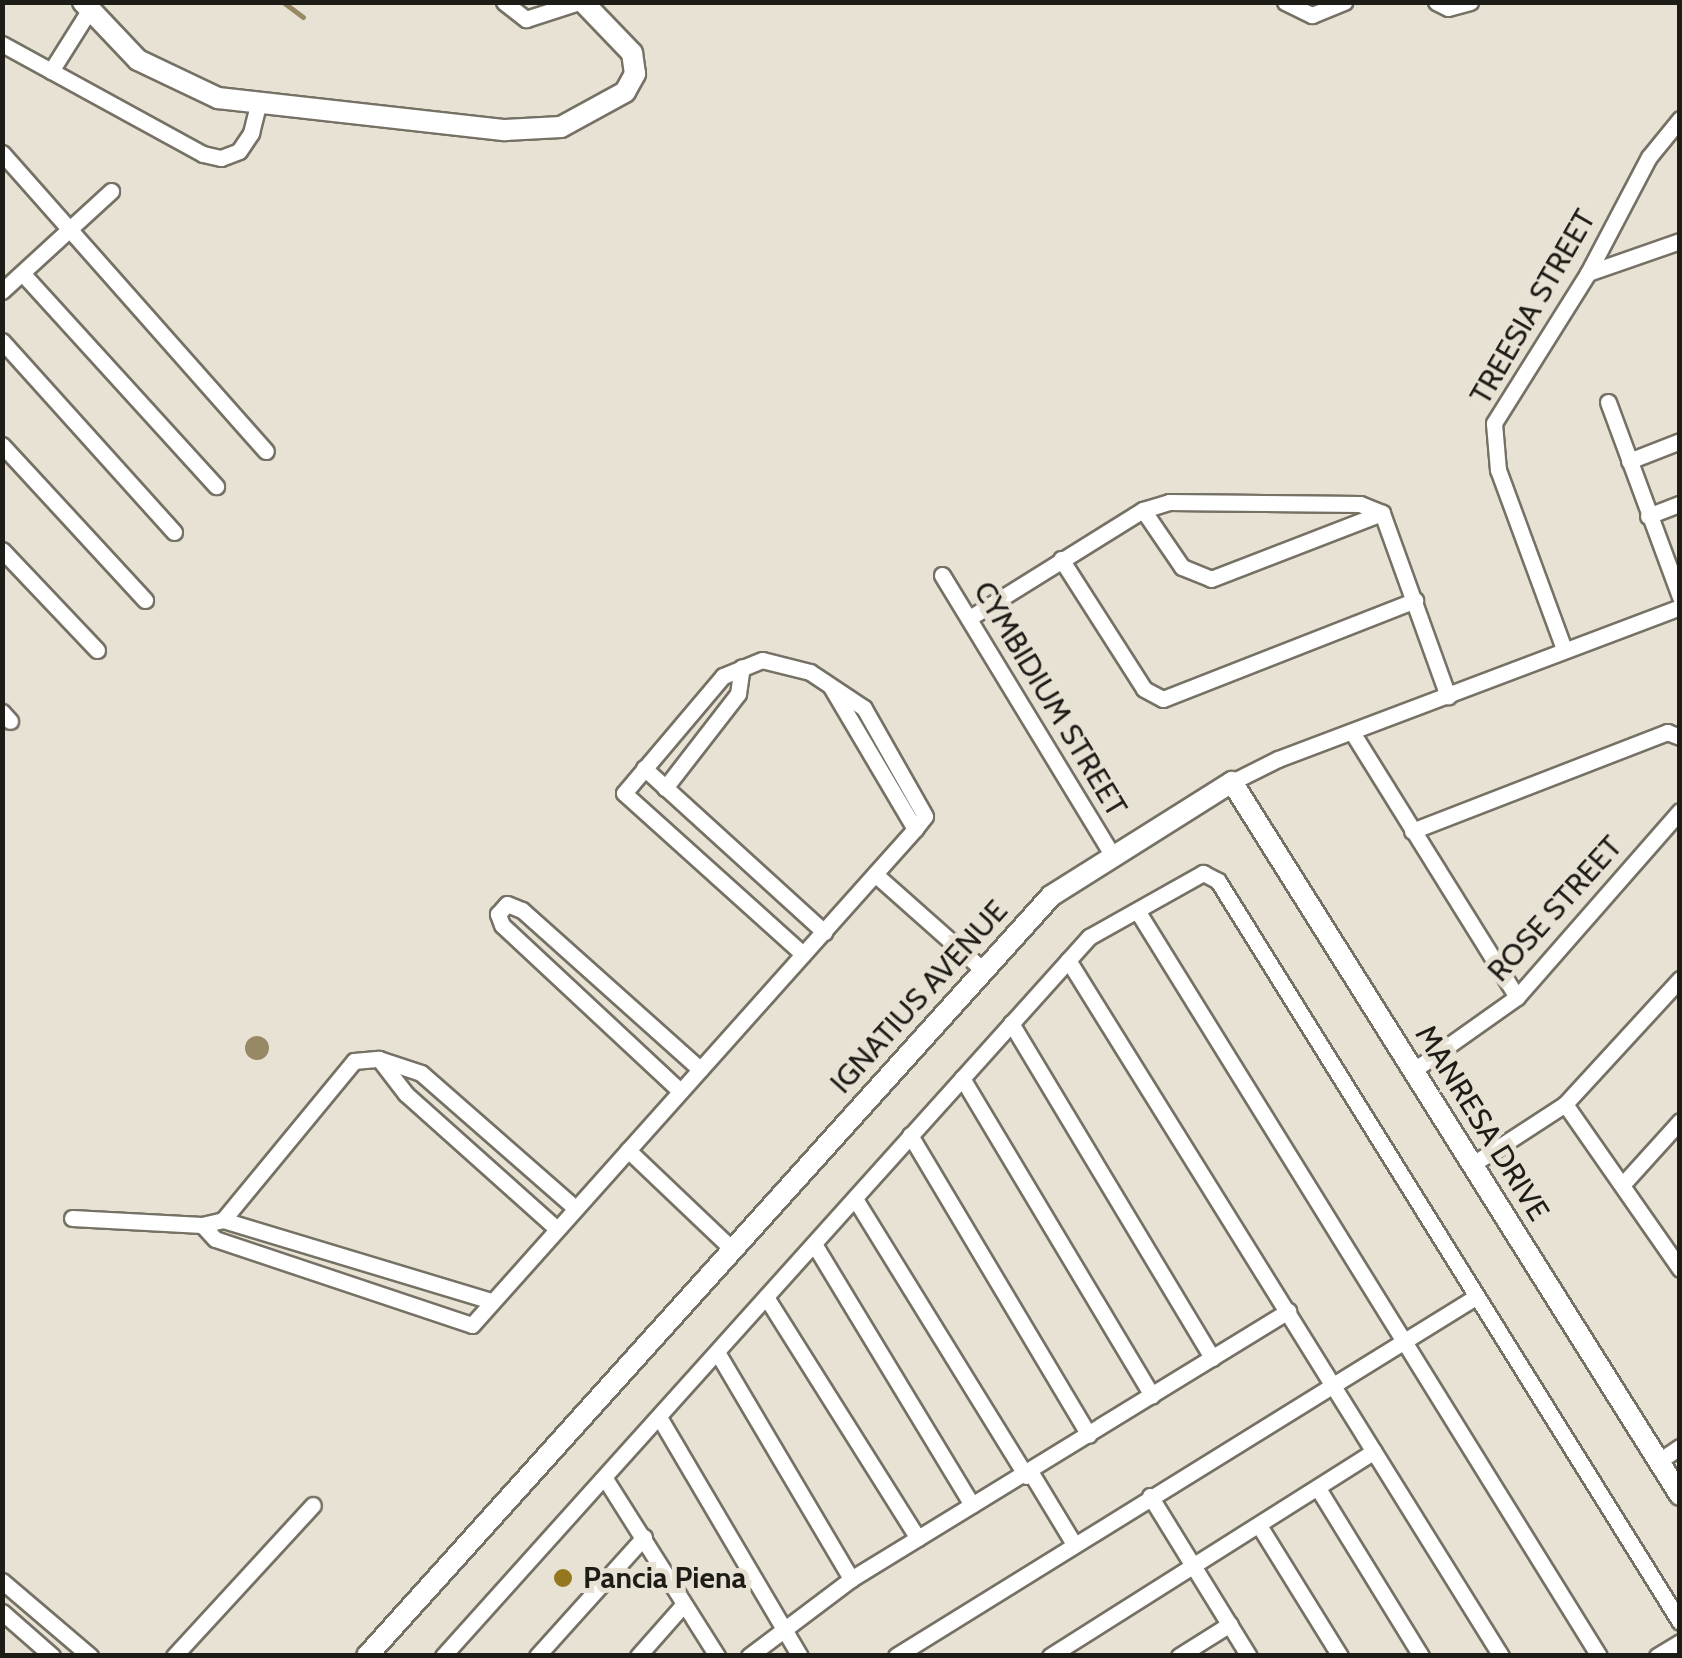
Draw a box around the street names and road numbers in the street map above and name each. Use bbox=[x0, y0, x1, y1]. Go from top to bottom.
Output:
street label: TREESIA STREET bbox=[1463, 203, 1603, 411]
street label: CYMBIDIUM STREET bbox=[966, 575, 1134, 823]
street label: ROSE STREET bbox=[1480, 829, 1630, 989]
street label: IGNATIUS AVENUE bbox=[823, 893, 1015, 1101]
street label: MANRESA DRIVE bbox=[1407, 1019, 1557, 1227]

